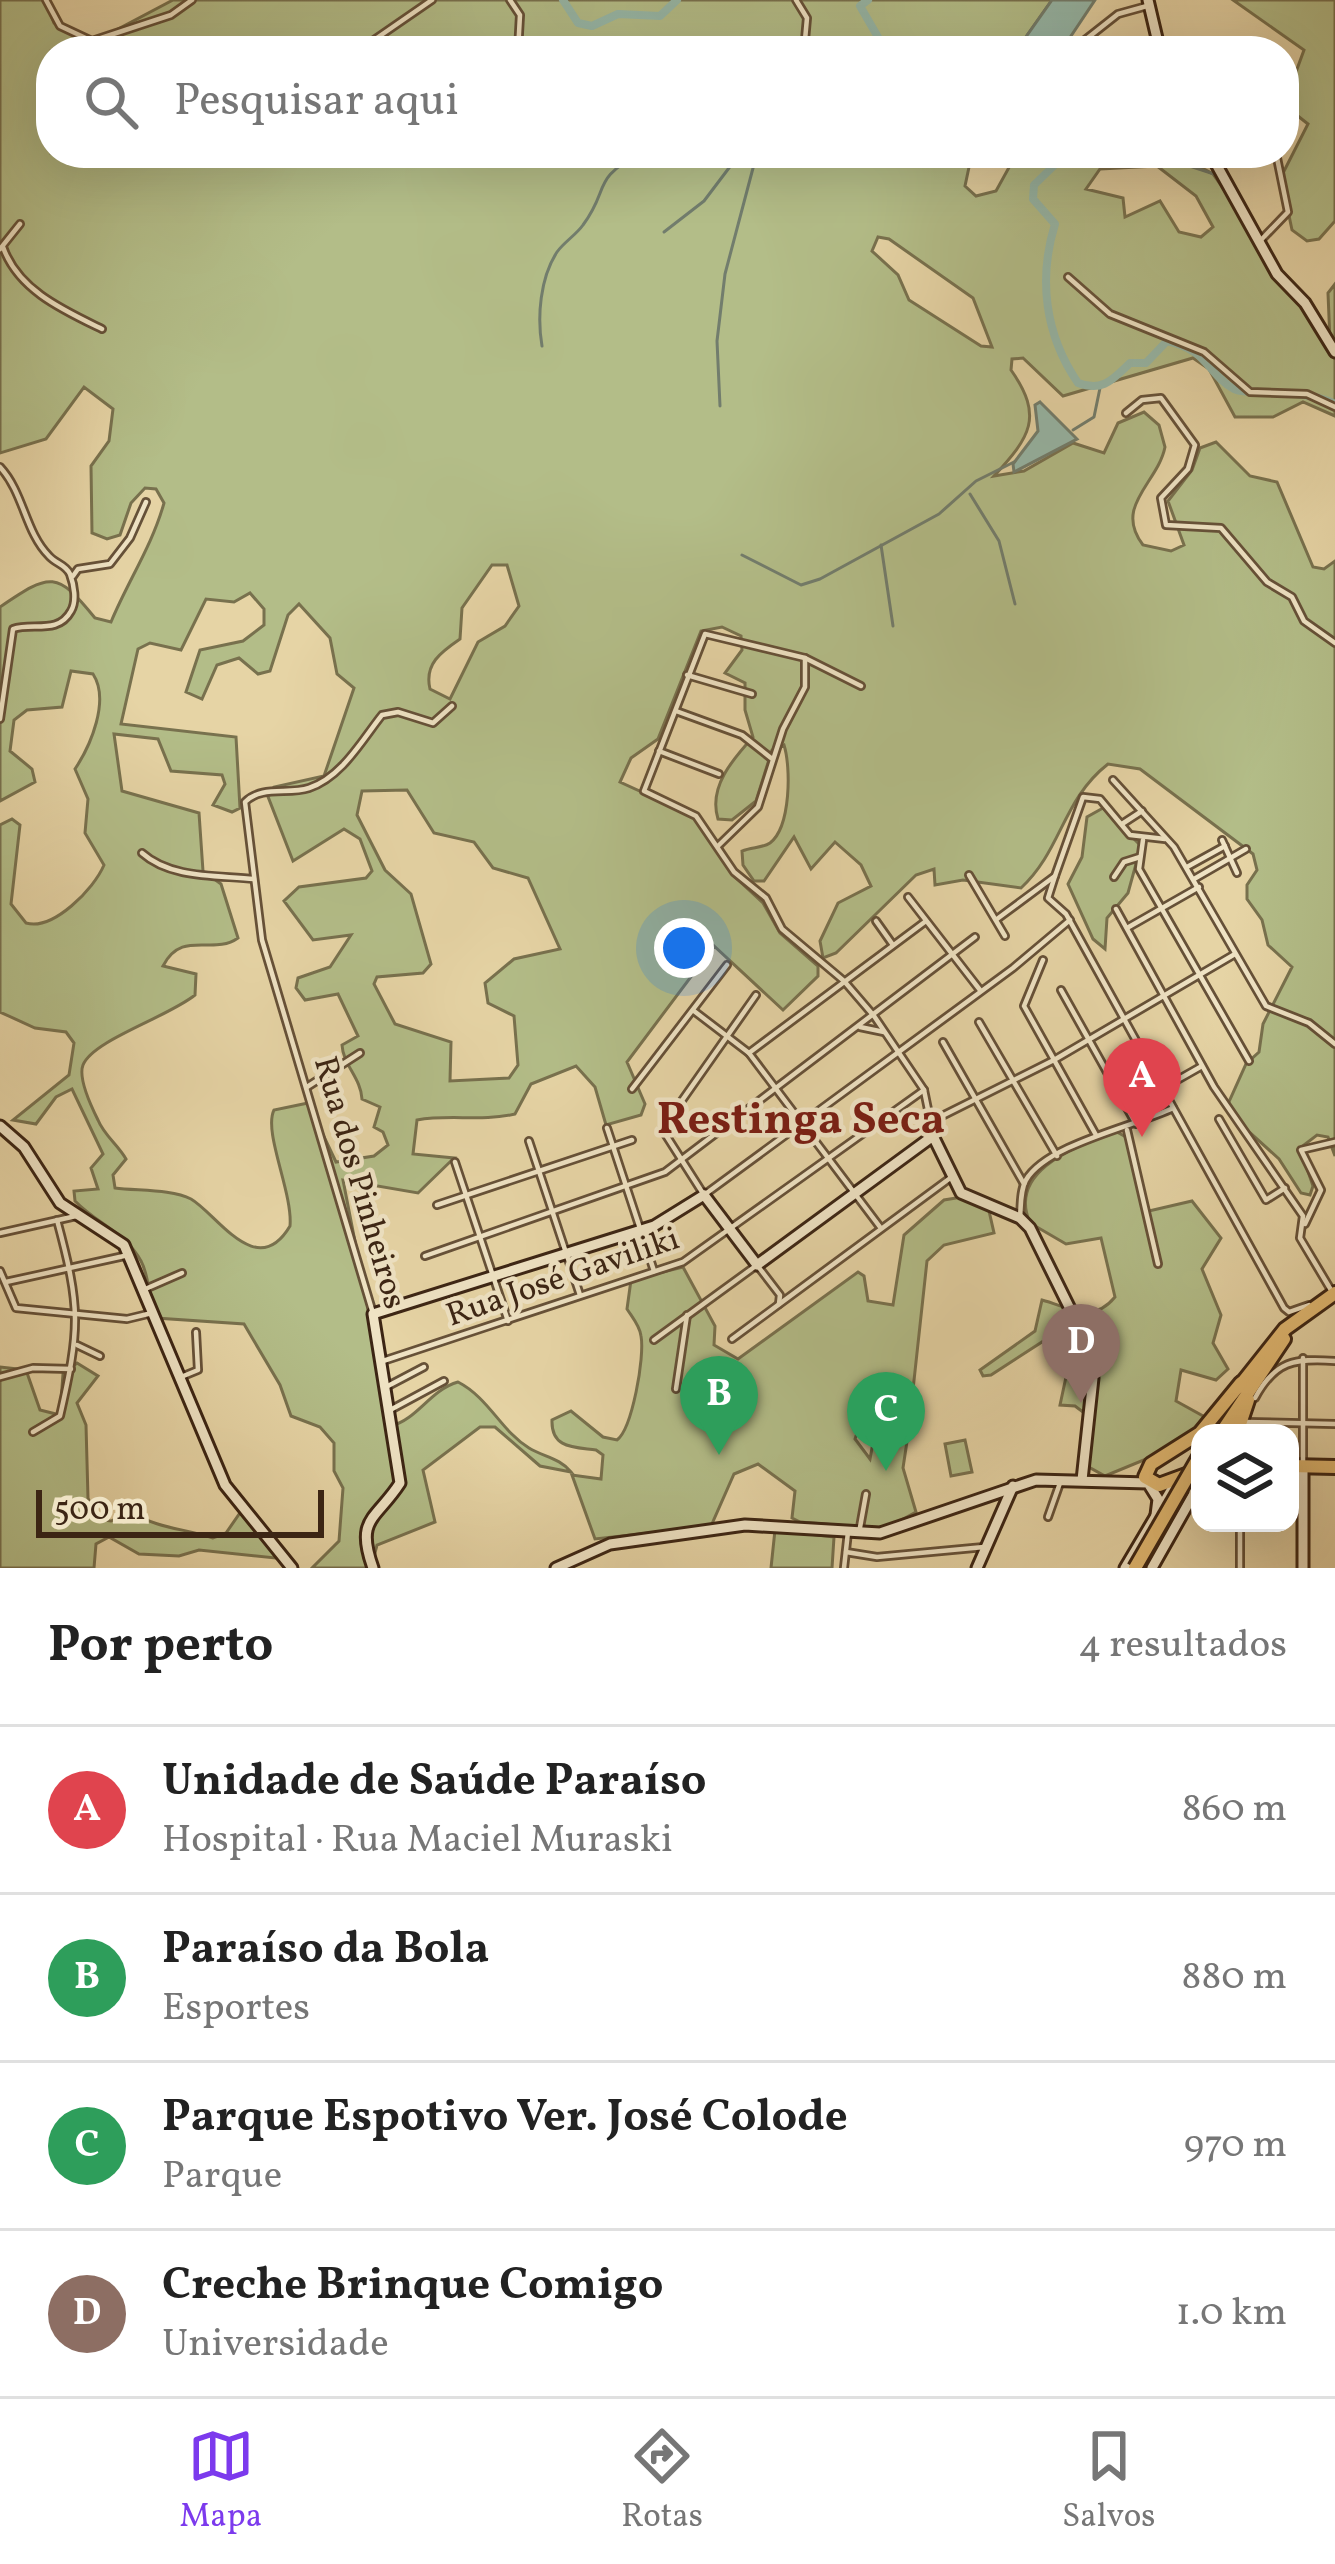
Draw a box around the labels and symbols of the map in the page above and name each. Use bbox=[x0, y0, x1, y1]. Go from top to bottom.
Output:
your location bbox=[654, 918, 714, 978]
pin: A bbox=[1103, 1038, 1181, 1137]
street label: Rua dos Pinheiros bbox=[300, 1051, 416, 1315]
district label: Restinga Seca bbox=[657, 1090, 945, 1153]
street label: Rua José Gaviliki bbox=[441, 1217, 686, 1340]
pin: D bbox=[1042, 1304, 1120, 1403]
pin: B bbox=[680, 1356, 758, 1455]
pin: C bbox=[847, 1372, 925, 1471]
scale bar bbox=[36, 1484, 324, 1537]

